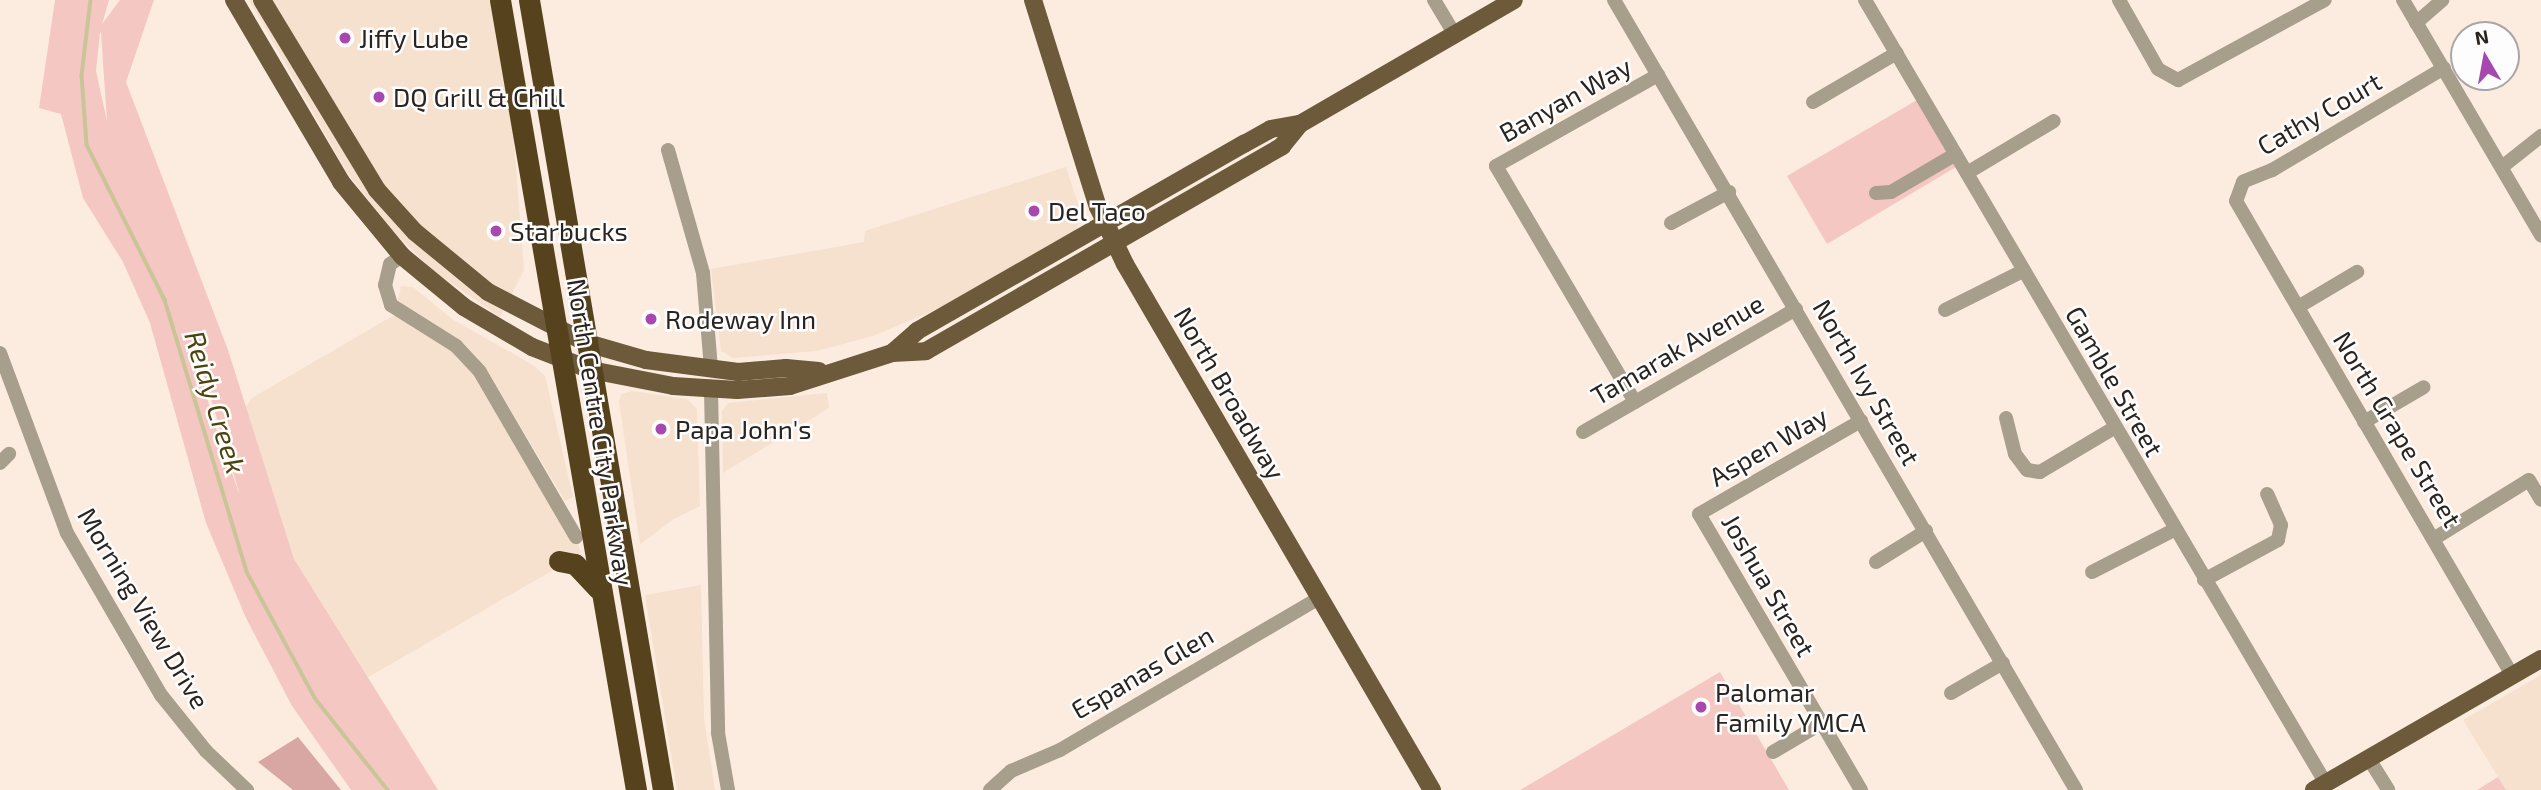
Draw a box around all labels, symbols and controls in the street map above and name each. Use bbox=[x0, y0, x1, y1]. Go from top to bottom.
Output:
north arrow bbox=[2450, 21, 2520, 91]
place label: Jiffy Lube bbox=[359, 22, 469, 54]
text: N bbox=[2473, 24, 2490, 49]
marker: Jiffy Lube bbox=[337, 30, 353, 46]
street label: Banyan Way bbox=[1493, 50, 1637, 148]
street label: Cathy Court bbox=[2251, 65, 2387, 161]
place label: DQ Grill & Chill bbox=[393, 81, 566, 113]
marker: DQ Grill & Chill bbox=[371, 89, 387, 105]
place label: Del Taco bbox=[1048, 195, 1147, 227]
marker: Del Taco bbox=[1026, 203, 1042, 219]
place label: Starbucks bbox=[510, 215, 628, 247]
marker: Starbucks bbox=[488, 223, 504, 239]
street label: North Centre City Parkway bbox=[561, 276, 641, 588]
street label: Tamarak Avenue bbox=[1585, 287, 1769, 411]
street label: North Ivy Street bbox=[1807, 293, 1927, 471]
street label: Gamble Street bbox=[2060, 300, 2170, 462]
street label: North Broadway bbox=[1168, 301, 1292, 485]
place label: Rodeway Inn bbox=[665, 303, 817, 335]
marker: Rodeway Inn bbox=[643, 311, 659, 327]
water label: Reidy Creek bbox=[178, 326, 254, 478]
street label: North Grape Street bbox=[2327, 326, 2469, 532]
street label: Aspen Way bbox=[1703, 400, 1833, 492]
place label: Papa John's bbox=[675, 413, 812, 445]
marker: Papa John's bbox=[653, 421, 669, 437]
street label: Morning View Drive bbox=[71, 501, 217, 715]
street label: Joshua Street bbox=[1716, 508, 1822, 662]
street label: Espanas Glen bbox=[1066, 619, 1218, 725]
place label: Palomar Family YMCA bbox=[1715, 676, 1867, 738]
marker: Palomar Family YMCA bbox=[1693, 699, 1709, 715]

